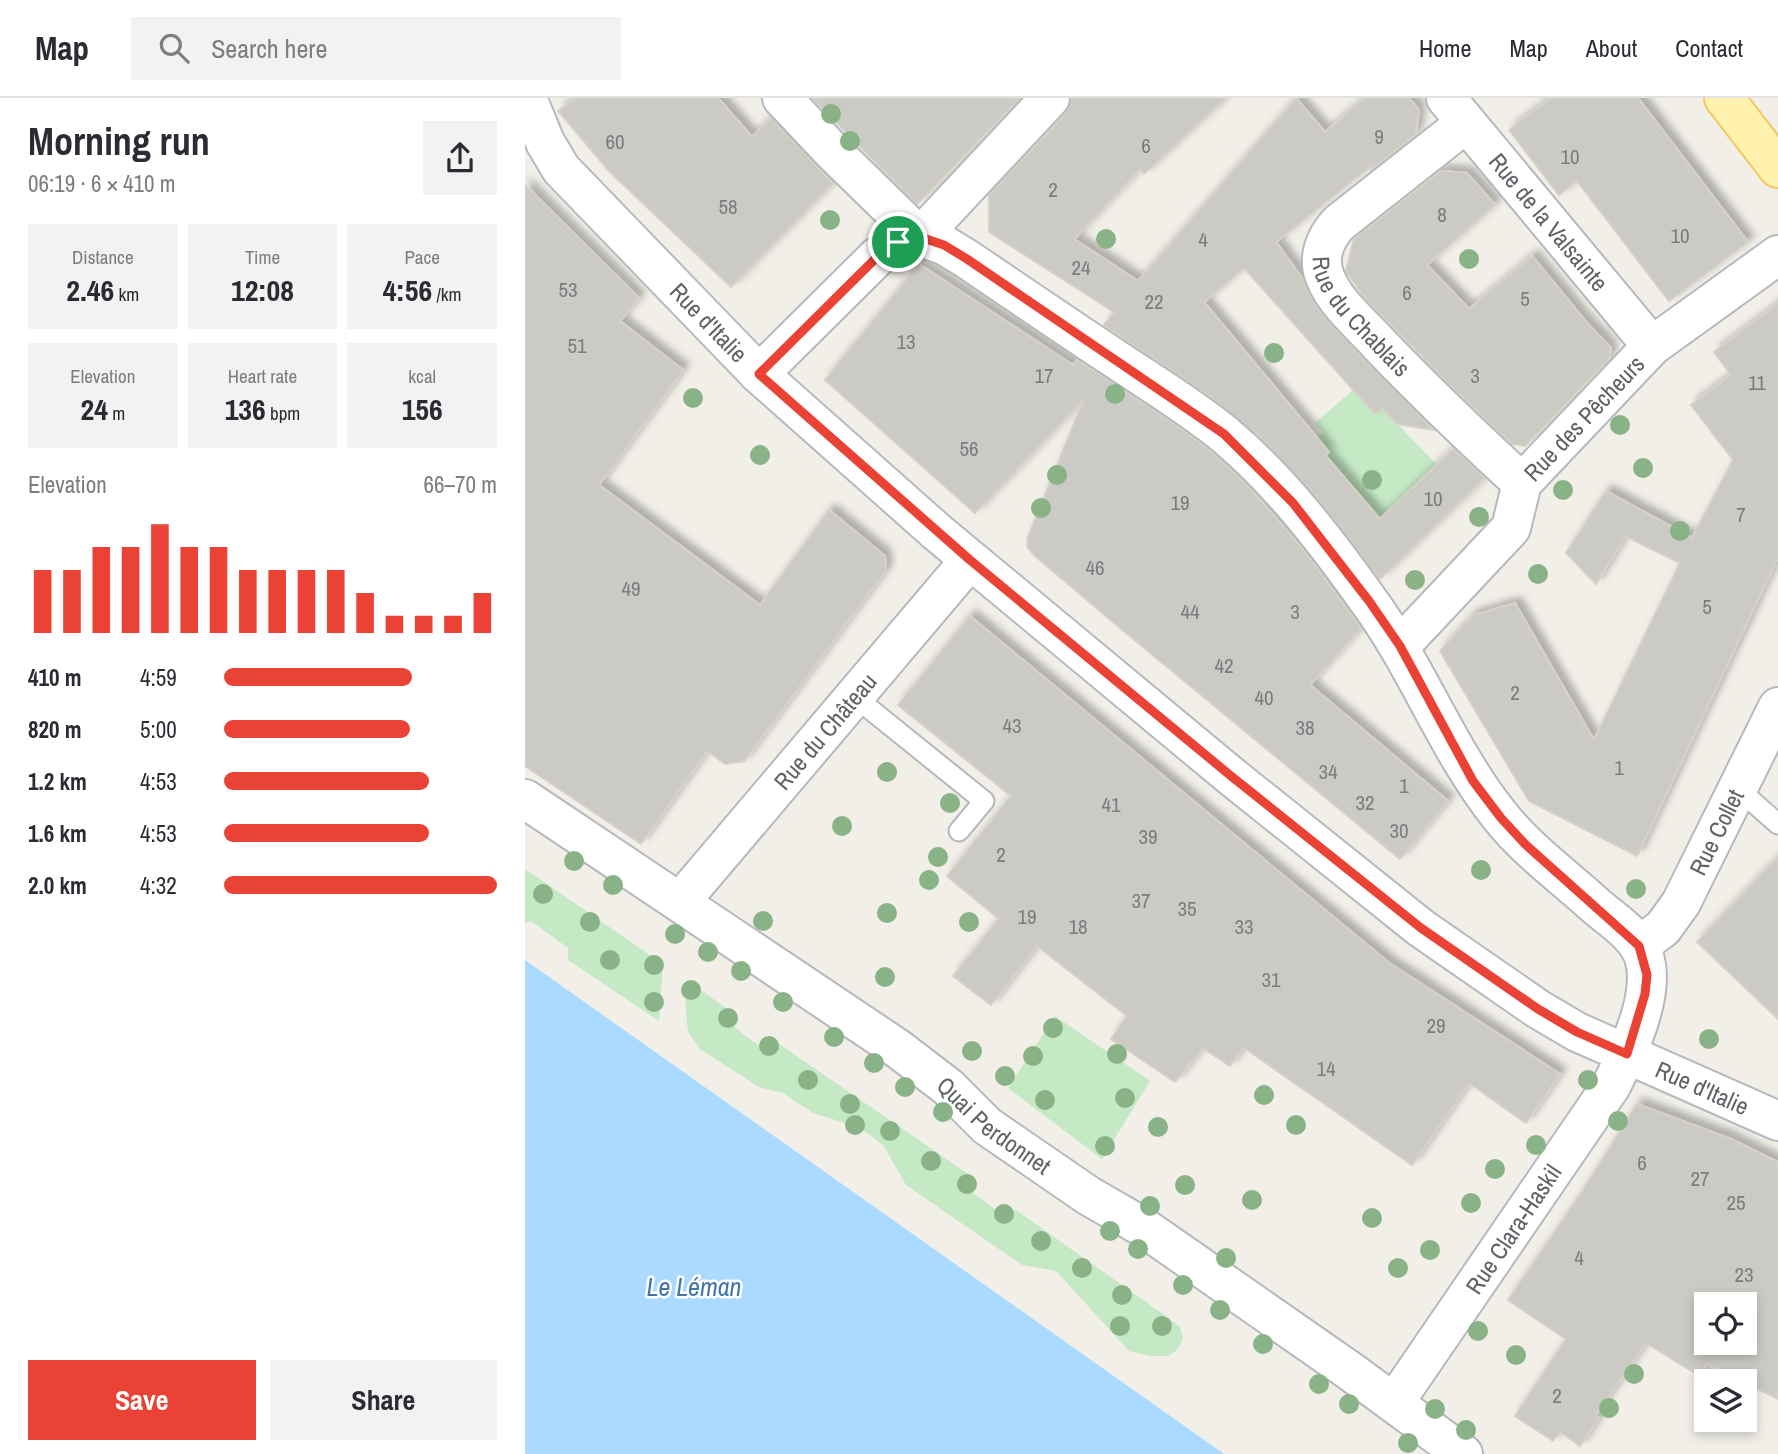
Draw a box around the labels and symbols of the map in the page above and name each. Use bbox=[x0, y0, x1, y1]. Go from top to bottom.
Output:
house number: 9 bbox=[1374, 122, 1384, 151]
house number: 60 bbox=[605, 127, 625, 156]
house number: 6 bbox=[1141, 131, 1151, 160]
house number: 10 bbox=[1560, 142, 1580, 171]
street label: Rue de la Valsainte bbox=[1482, 146, 1616, 298]
house number: 2 bbox=[1048, 175, 1058, 204]
house number: 58 bbox=[718, 192, 738, 221]
house number: 8 bbox=[1437, 200, 1447, 229]
pin bbox=[868, 212, 928, 272]
house number: 10 bbox=[1670, 221, 1690, 250]
house number: 4 bbox=[1198, 225, 1208, 254]
house number: 24 bbox=[1071, 253, 1091, 282]
street label: Rue du Chablais bbox=[1305, 255, 1418, 383]
house number: 53 bbox=[558, 275, 578, 304]
street label: Rue d'Italie bbox=[663, 276, 755, 369]
house number: 6 bbox=[1402, 278, 1412, 307]
house number: 5 bbox=[1520, 284, 1530, 313]
house number: 22 bbox=[1144, 287, 1164, 316]
house number: 13 bbox=[896, 327, 916, 356]
house number: 51 bbox=[567, 331, 587, 360]
street label: Rue des Pêcheurs bbox=[1516, 348, 1651, 488]
house number: 17 bbox=[1034, 361, 1054, 390]
house number: 3 bbox=[1470, 361, 1480, 390]
house number: 11 bbox=[1748, 368, 1766, 397]
house number: 56 bbox=[959, 434, 979, 463]
house number: 10 bbox=[1423, 484, 1443, 513]
house number: 19 bbox=[1170, 488, 1190, 517]
house number: 7 bbox=[1736, 500, 1746, 529]
house number: 46 bbox=[1085, 553, 1105, 582]
house number: 49 bbox=[621, 574, 641, 603]
house number: 5 bbox=[1702, 592, 1712, 621]
house number: 44 bbox=[1180, 597, 1200, 626]
house number: 3 bbox=[1290, 597, 1300, 626]
house number: 42 bbox=[1214, 651, 1234, 680]
street label: Rue du Château bbox=[766, 666, 883, 796]
house number: 2 bbox=[1510, 678, 1520, 707]
house number: 40 bbox=[1254, 683, 1274, 712]
house number: 43 bbox=[1002, 711, 1022, 740]
house number: 38 bbox=[1295, 713, 1315, 742]
house number: 1 bbox=[1614, 753, 1624, 782]
house number: 34 bbox=[1318, 757, 1338, 786]
house number: 1 bbox=[1399, 771, 1409, 800]
street label: Rue Collet bbox=[1681, 783, 1751, 880]
house number: 32 bbox=[1355, 788, 1375, 817]
house number: 41 bbox=[1101, 790, 1121, 819]
house number: 30 bbox=[1389, 816, 1409, 845]
house number: 39 bbox=[1138, 822, 1158, 851]
house number: 2 bbox=[996, 840, 1006, 869]
house number: 37 bbox=[1131, 886, 1151, 915]
house number: 35 bbox=[1177, 894, 1197, 923]
house number: 19 bbox=[1017, 902, 1037, 931]
house number: 18 bbox=[1068, 912, 1088, 941]
house number: 33 bbox=[1234, 912, 1254, 941]
house number: 31 bbox=[1261, 965, 1281, 994]
house number: 29 bbox=[1426, 1011, 1446, 1040]
street label: Rue d'Italie bbox=[1651, 1053, 1754, 1122]
house number: 14 bbox=[1316, 1054, 1336, 1083]
street label: Quai Perdonnet bbox=[931, 1069, 1058, 1182]
house number: 6 bbox=[1637, 1148, 1647, 1177]
street label: Rue Clara-Haskil bbox=[1458, 1158, 1568, 1300]
house number: 27 bbox=[1690, 1164, 1710, 1193]
house number: 25 bbox=[1726, 1188, 1746, 1217]
house number: 4 bbox=[1574, 1243, 1584, 1272]
house number: 23 bbox=[1734, 1260, 1754, 1289]
water label: Le Léman bbox=[647, 1269, 741, 1304]
house number: 2 bbox=[1552, 1381, 1562, 1410]

